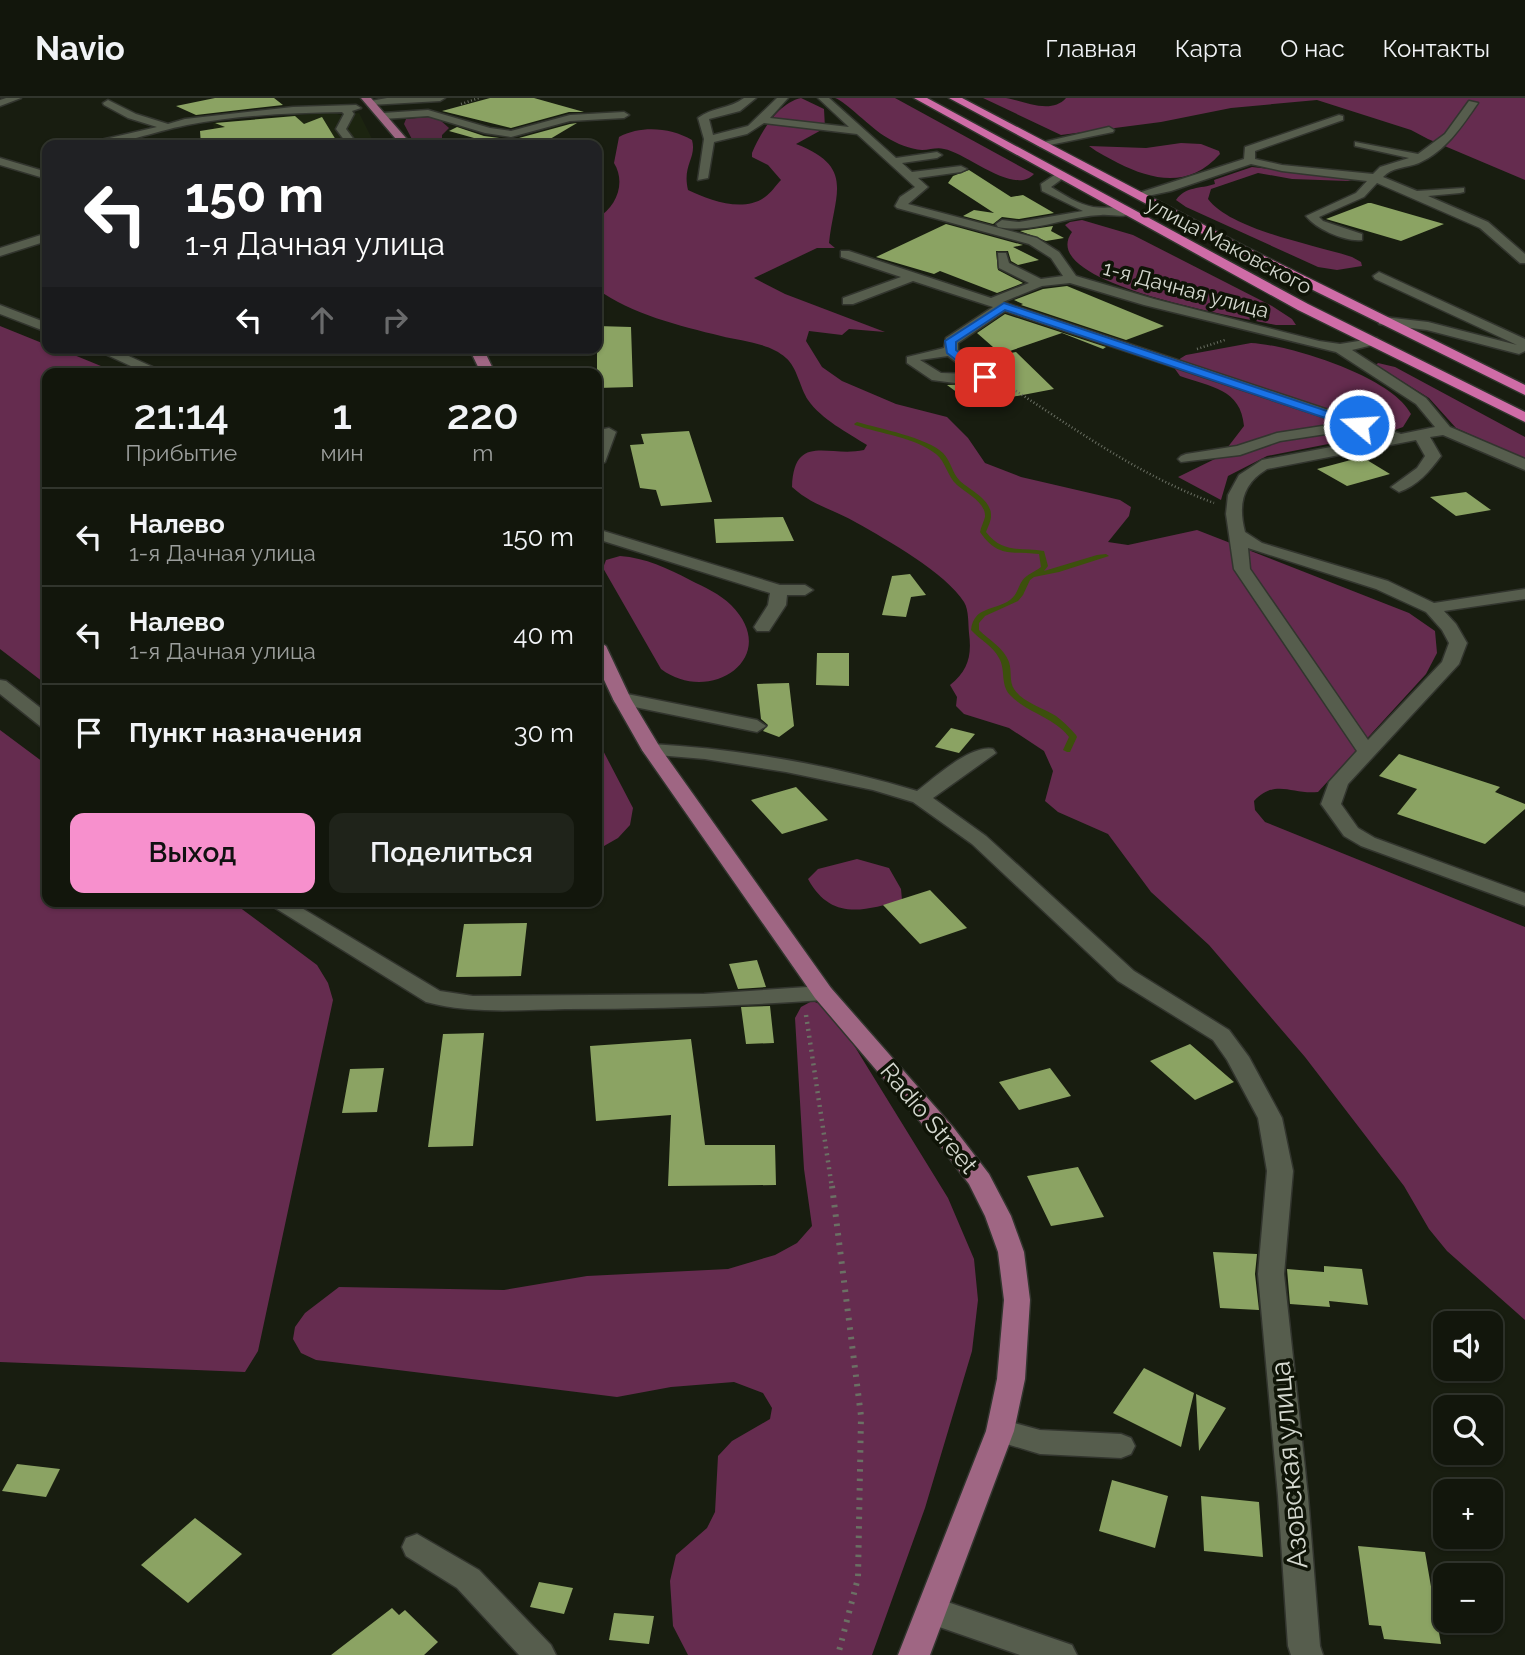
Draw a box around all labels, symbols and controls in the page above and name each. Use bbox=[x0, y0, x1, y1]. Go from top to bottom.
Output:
text: Navio bbox=[35, 29, 125, 68]
text: Главная bbox=[1045, 34, 1137, 63]
text: Карта bbox=[1175, 34, 1242, 63]
text: О нас bbox=[1280, 34, 1345, 63]
text: Контакты bbox=[1383, 34, 1490, 63]
text: 150 m bbox=[185, 166, 324, 223]
icon: left bbox=[70, 168, 161, 259]
street label: улица Маковского bbox=[1142, 191, 1316, 299]
text: 1-я Дачная улица bbox=[185, 225, 445, 262]
street label: 1-я Дачная улица bbox=[1100, 255, 1272, 323]
icon: left bbox=[230, 301, 268, 339]
icon: ahead bbox=[303, 301, 341, 339]
icon: right bbox=[376, 301, 414, 339]
pin bbox=[955, 347, 1015, 407]
icon: arrive bbox=[966, 358, 1004, 396]
position arrow bbox=[1322, 388, 1396, 462]
text: 21:14 bbox=[133, 390, 229, 439]
text: 1 bbox=[332, 390, 352, 439]
text: 220 bbox=[447, 390, 519, 439]
text: Прибытие bbox=[125, 439, 237, 466]
text: мин bbox=[320, 439, 364, 466]
text: m bbox=[472, 439, 493, 466]
text: Налево bbox=[129, 509, 225, 539]
icon: left bbox=[70, 518, 108, 556]
text: 150 m bbox=[502, 522, 574, 552]
text: 1-я Дачная улица bbox=[129, 539, 316, 566]
text: Налево bbox=[129, 607, 225, 637]
icon: left bbox=[70, 616, 108, 654]
text: 40 m bbox=[513, 620, 574, 650]
text: 1-я Дачная улица bbox=[129, 637, 316, 664]
icon: arrive bbox=[70, 714, 108, 752]
text: Пункт назначения bbox=[129, 718, 362, 748]
text: 30 m bbox=[514, 718, 574, 748]
button: Выход bbox=[70, 813, 315, 893]
button: Поделиться bbox=[329, 813, 574, 893]
street label: Radio Street bbox=[874, 1057, 984, 1179]
map controls bbox=[1433, 1311, 1503, 1633]
button: sound bbox=[1433, 1311, 1503, 1381]
street label: Азовская улица bbox=[1263, 1360, 1315, 1570]
button: search bbox=[1433, 1395, 1503, 1465]
button: + bbox=[1433, 1479, 1503, 1549]
button: − bbox=[1433, 1563, 1503, 1633]

